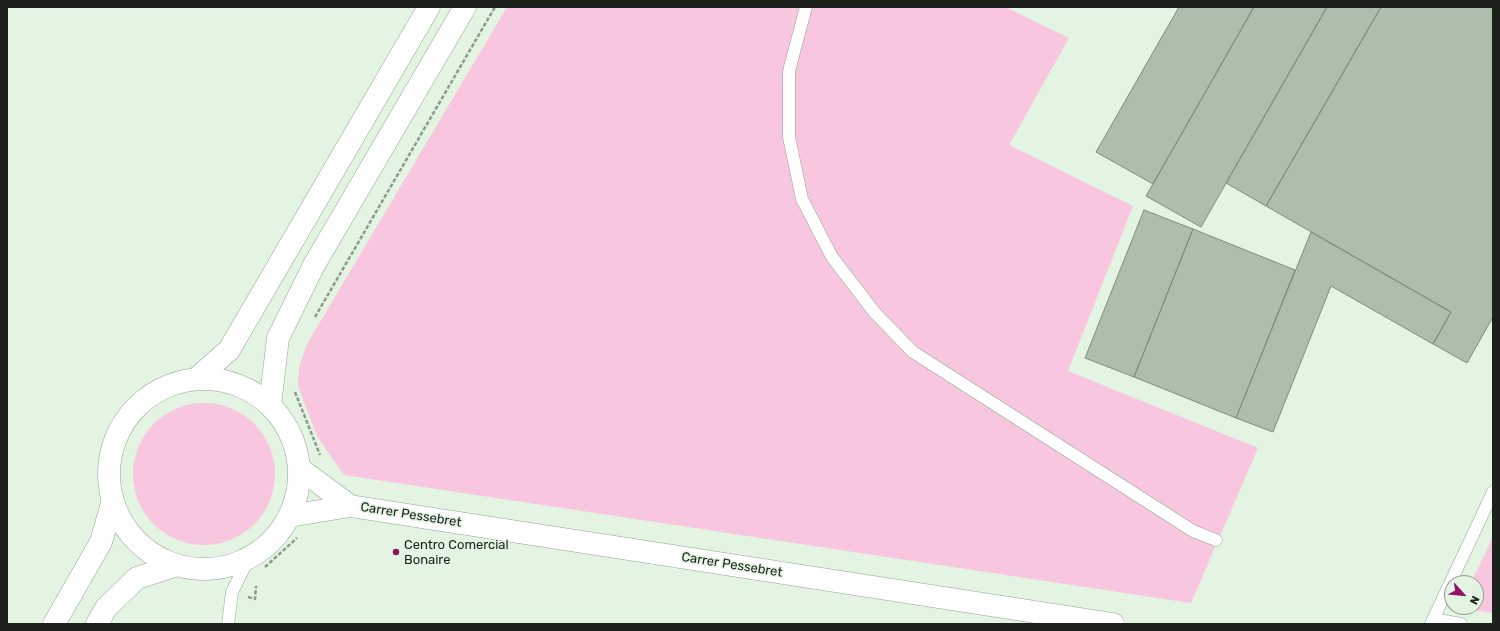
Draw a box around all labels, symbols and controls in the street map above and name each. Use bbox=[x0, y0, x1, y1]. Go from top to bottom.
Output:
street label: Carrer Pessebret bbox=[359, 499, 463, 531]
place label: Centro Comercial Bonaire bbox=[404, 537, 509, 568]
marker: Centro Comercial Bonaire bbox=[391, 547, 401, 557]
street label: Carrer Pessebret bbox=[680, 549, 784, 581]
north arrow bbox=[1444, 575, 1484, 615]
text: N bbox=[1467, 594, 1482, 607]

